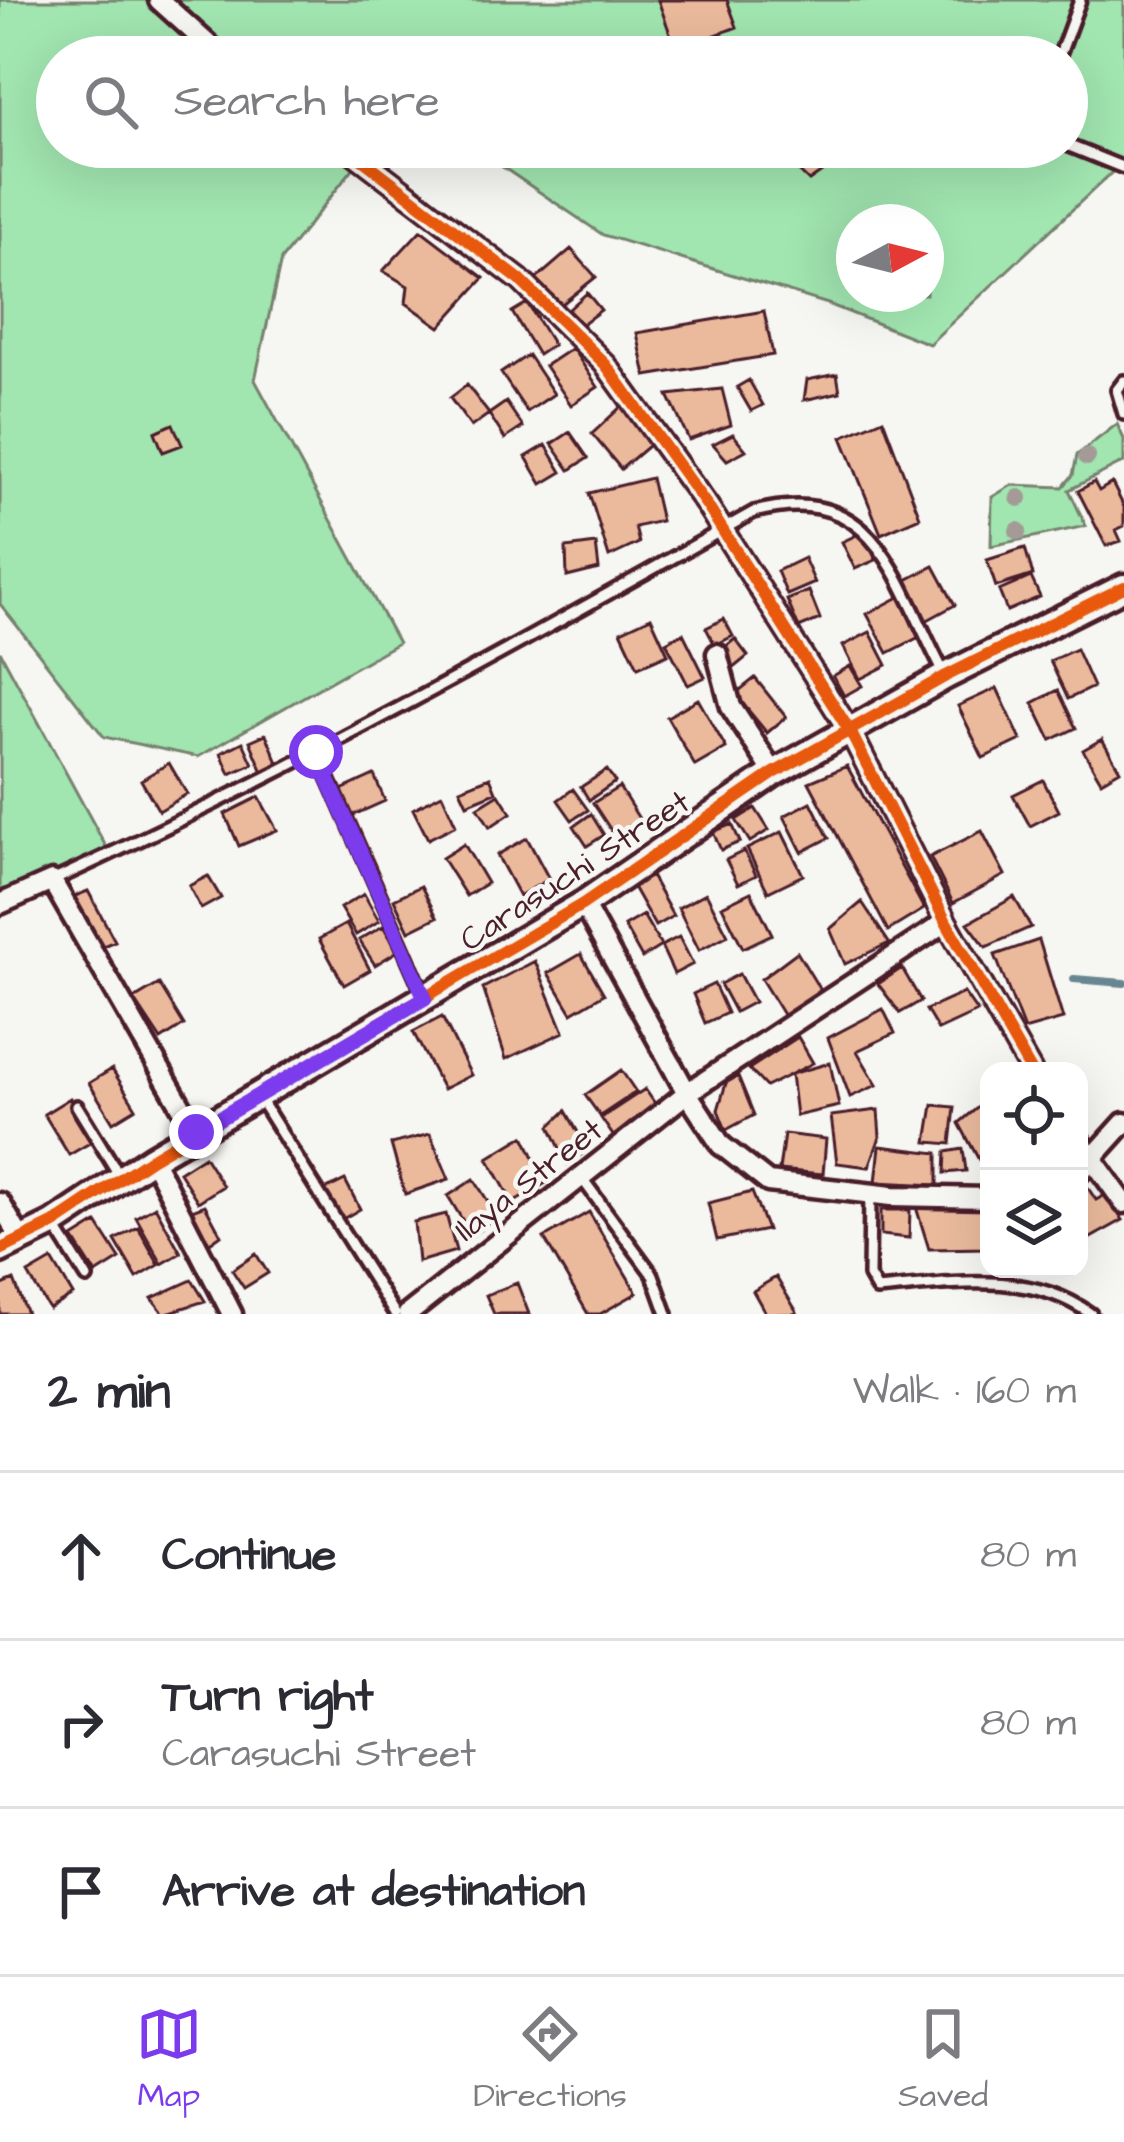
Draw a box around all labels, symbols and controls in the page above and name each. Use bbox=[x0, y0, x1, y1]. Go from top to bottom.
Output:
search box bbox=[36, 36, 1088, 168]
icon: search bbox=[78, 69, 144, 135]
text: Search here bbox=[174, 71, 440, 133]
north arrow bbox=[836, 204, 944, 312]
route start bbox=[289, 725, 343, 779]
street label: Carasuchi Street bbox=[451, 779, 699, 963]
map controls bbox=[980, 1062, 1088, 1278]
button: locate bbox=[980, 1062, 1088, 1170]
route end bbox=[169, 1105, 223, 1159]
street label: Ilaya Street bbox=[445, 1107, 613, 1253]
button: layers bbox=[980, 1170, 1088, 1278]
text: 2 min bbox=[48, 1357, 171, 1428]
text: Walk · 160 m bbox=[853, 1365, 1076, 1419]
icon: ahead bbox=[48, 1523, 114, 1589]
text: Continue bbox=[162, 1525, 336, 1587]
text: 80 m bbox=[980, 1529, 1076, 1583]
text: Turn right bbox=[162, 1666, 374, 1728]
icon: right bbox=[48, 1691, 114, 1757]
text: 80 m bbox=[980, 1697, 1076, 1751]
text: Carasuchi Street bbox=[162, 1728, 476, 1782]
icon: arrive bbox=[48, 1859, 114, 1925]
text: Arrive at destination bbox=[162, 1861, 585, 1923]
tab: Map bbox=[136, 2001, 202, 2119]
tab: Directions bbox=[473, 2001, 627, 2119]
tab: Saved bbox=[898, 2001, 988, 2119]

